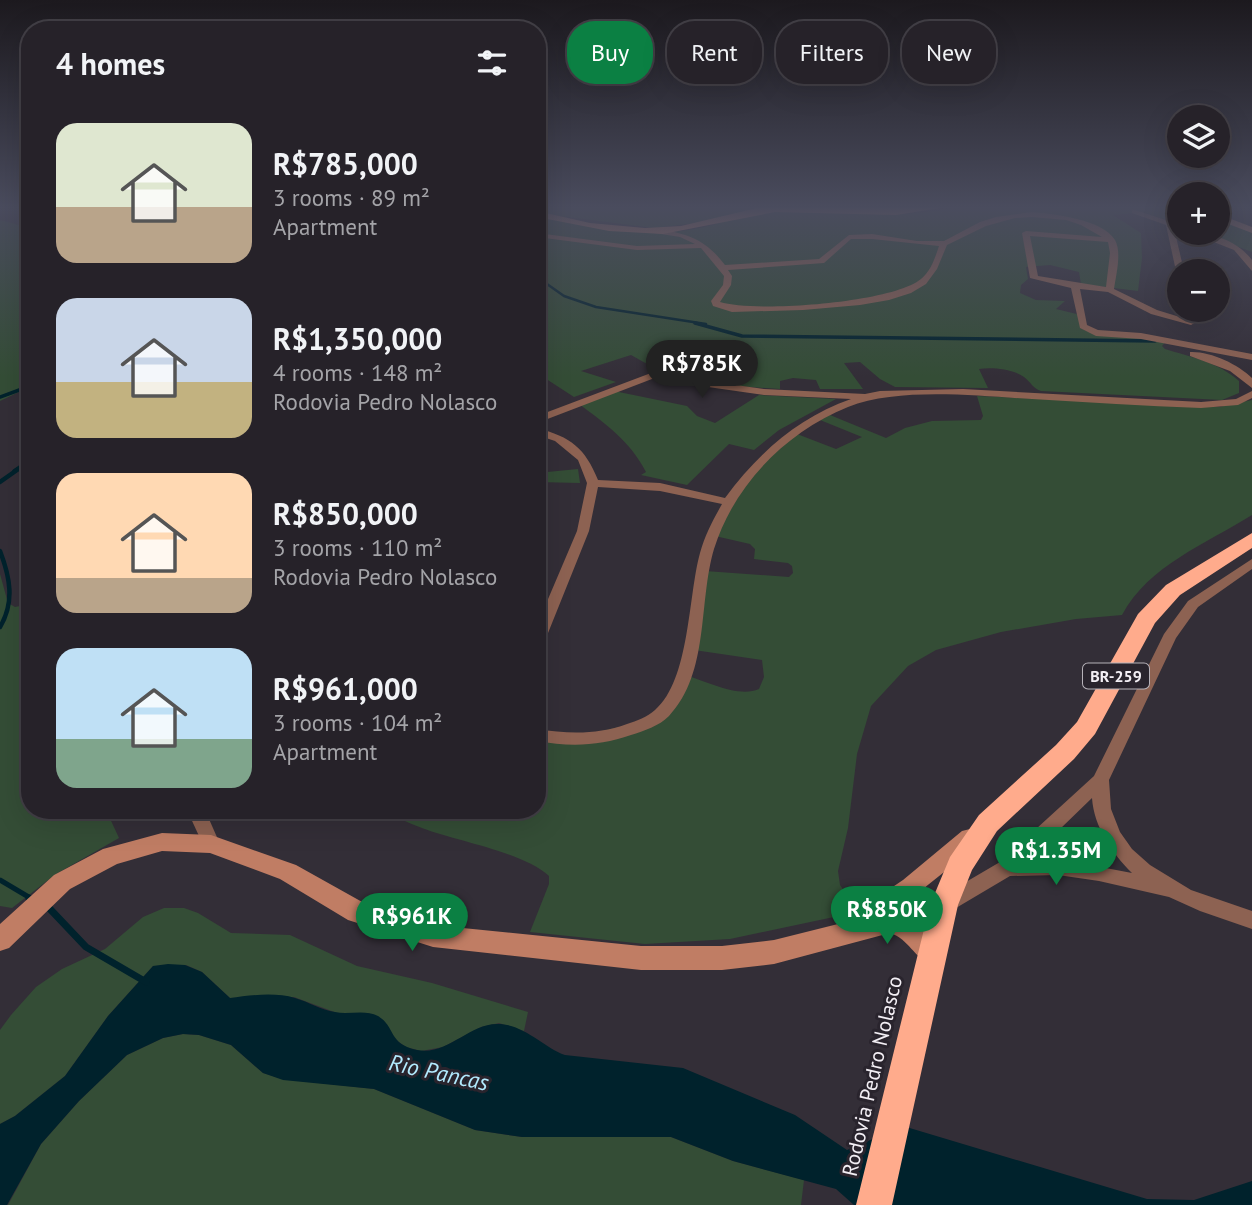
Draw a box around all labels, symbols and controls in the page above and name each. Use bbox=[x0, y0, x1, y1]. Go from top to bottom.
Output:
chip: Buy bbox=[567, 21, 653, 84]
chip: Rent bbox=[667, 21, 762, 84]
chip: Filters bbox=[776, 21, 888, 84]
chip: New bbox=[902, 21, 996, 84]
text: 4 homes bbox=[56, 44, 165, 83]
icon: filters bbox=[473, 44, 511, 82]
map controls bbox=[1167, 105, 1230, 322]
button: layers bbox=[1167, 105, 1230, 168]
text: R$785,000 bbox=[273, 144, 418, 183]
icon: home bbox=[112, 151, 196, 235]
button: + bbox=[1167, 182, 1230, 245]
text: 3 rooms · 89 m² bbox=[273, 183, 430, 212]
text: Apartment bbox=[273, 212, 377, 241]
button: − bbox=[1167, 259, 1230, 322]
text: R$1,350,000 bbox=[273, 319, 442, 358]
icon: home bbox=[112, 326, 196, 410]
pin: R$785K bbox=[645, 340, 759, 400]
text: R$785K bbox=[662, 348, 742, 377]
text: 4 rooms · 148 m² bbox=[273, 358, 442, 387]
text: Rodovia Pedro Nolasco bbox=[273, 387, 497, 416]
text: R$850,000 bbox=[273, 494, 418, 533]
icon: home bbox=[112, 501, 196, 585]
text: 3 rooms · 110 m² bbox=[273, 533, 442, 562]
text: Rodovia Pedro Nolasco bbox=[273, 562, 497, 591]
road number: BR-259 bbox=[1083, 664, 1149, 688]
text: R$961,000 bbox=[273, 669, 418, 708]
icon: home bbox=[112, 676, 196, 760]
text: 3 rooms · 104 m² bbox=[273, 708, 442, 737]
text: Apartment bbox=[273, 737, 377, 766]
pin: R$1.35M bbox=[991, 828, 1121, 887]
text: R$1.35M bbox=[1011, 835, 1101, 864]
pin: R$850K bbox=[830, 886, 944, 946]
pin: R$961K bbox=[355, 894, 469, 953]
text: R$850K bbox=[847, 894, 927, 923]
text: R$961K bbox=[372, 901, 452, 930]
street label: Rodovia Pedro Nolasco bbox=[836, 973, 908, 1179]
water label: Rio Pancas bbox=[387, 1047, 492, 1097]

